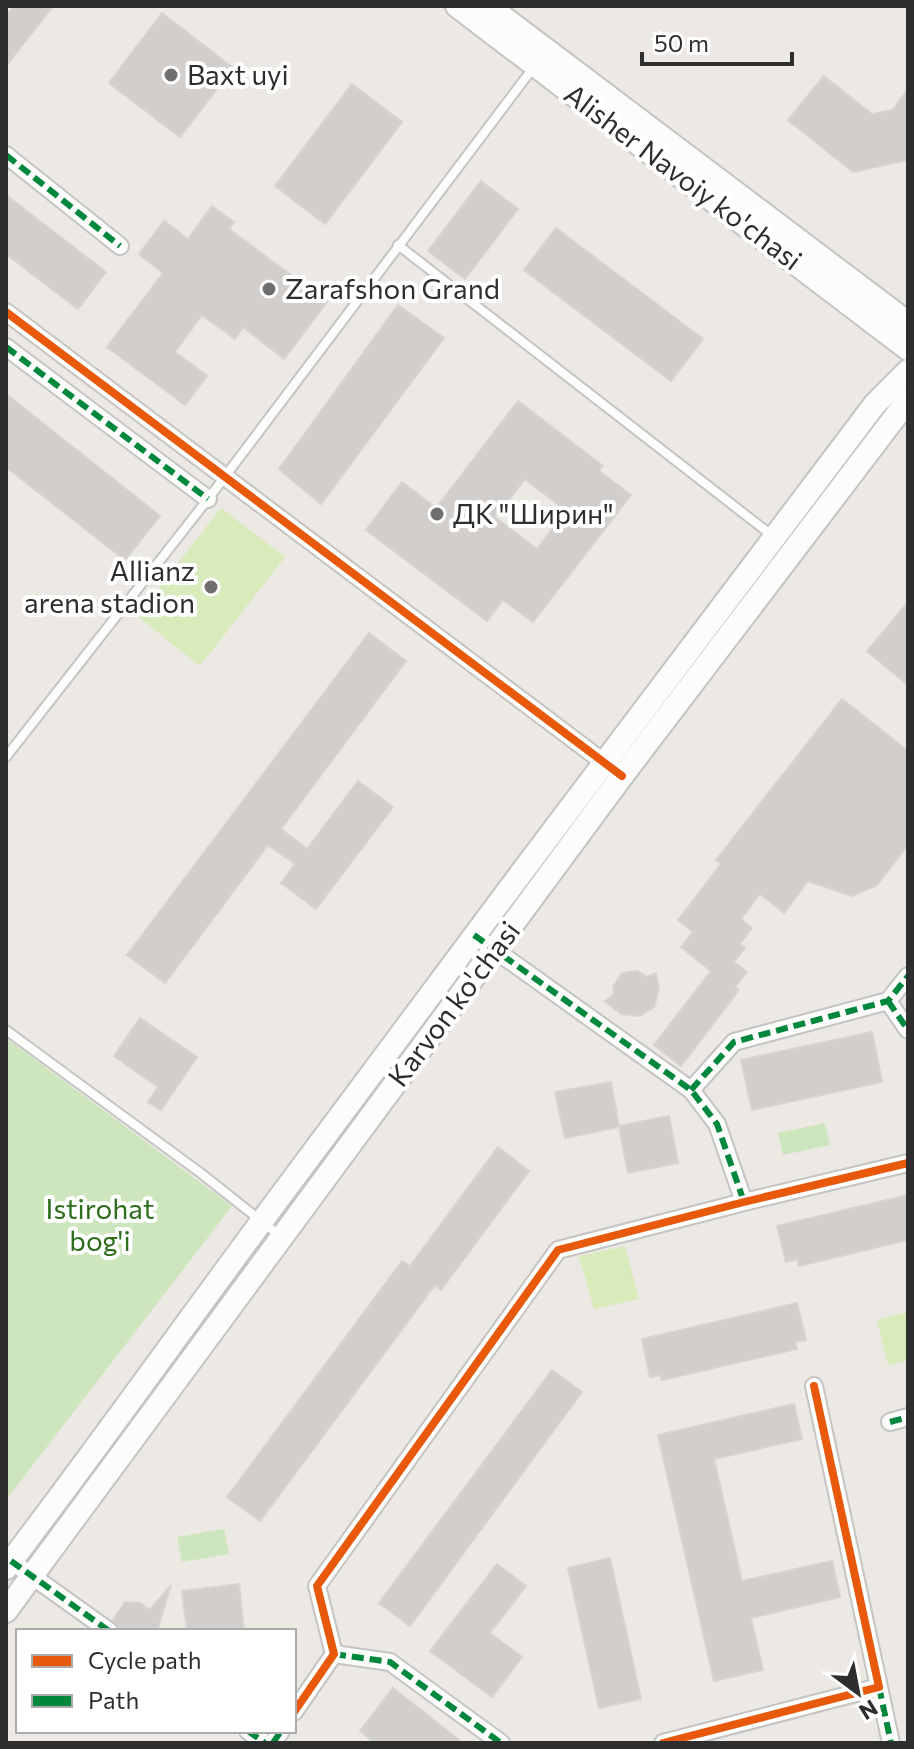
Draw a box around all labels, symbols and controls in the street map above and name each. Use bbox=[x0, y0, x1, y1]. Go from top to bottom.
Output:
scale bar bbox=[642, 16, 792, 66]
text: 50 m bbox=[654, 28, 709, 57]
place label: Baxt uyi bbox=[187, 57, 289, 91]
marker: Baxt uyi bbox=[162, 66, 180, 84]
street label: Alisher Navoiy ko'chasi bbox=[558, 76, 809, 277]
place label: Zarafshon Grand bbox=[285, 271, 500, 305]
marker: Zarafshon Grand bbox=[260, 280, 278, 298]
place label: ДК "Ширин" bbox=[453, 496, 614, 530]
marker: ДК "Ширин" bbox=[428, 505, 446, 523]
place label: Allianz arena stadion bbox=[24, 553, 195, 619]
marker: Allianz arena stadion bbox=[202, 578, 220, 596]
street label: Karvon ko'chasi bbox=[380, 914, 526, 1093]
park label: Istirohat bog'i bbox=[46, 1191, 154, 1257]
legend bbox=[16, 1629, 296, 1733]
text: Cycle path bbox=[88, 1645, 202, 1674]
north arrow bbox=[818, 1653, 898, 1733]
text: Path bbox=[88, 1685, 139, 1714]
text: N bbox=[855, 1695, 883, 1726]

